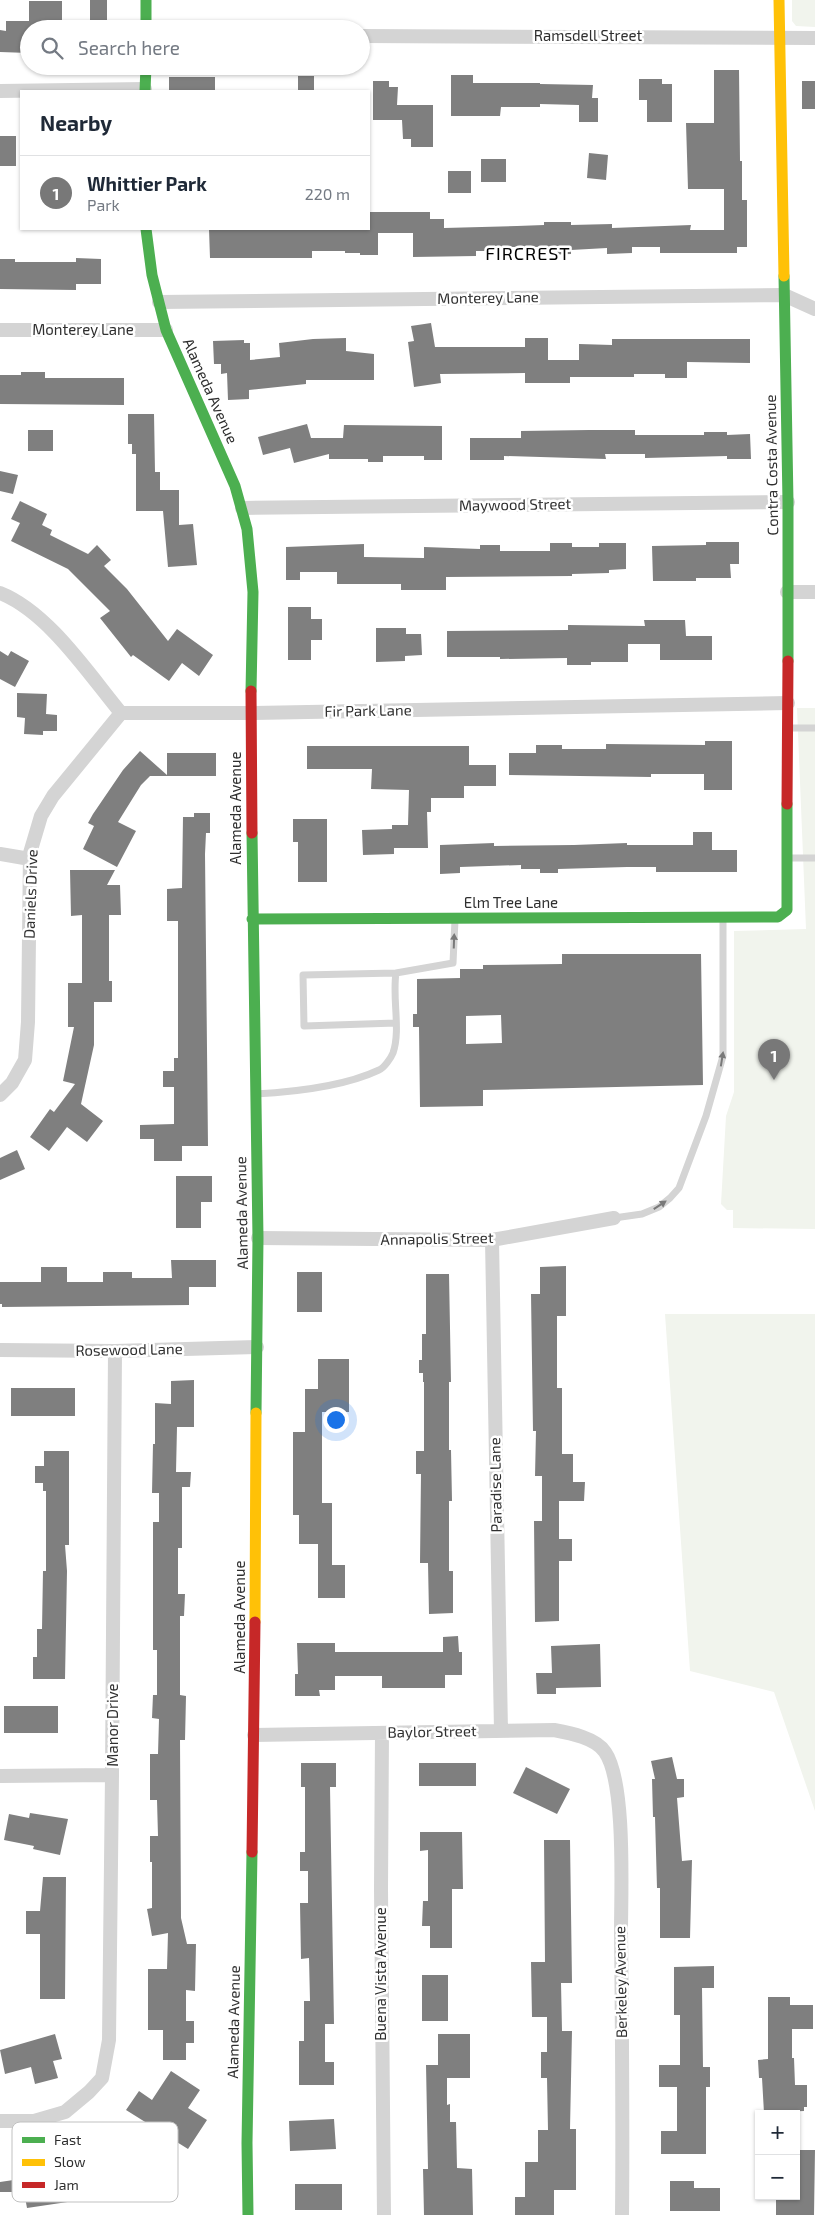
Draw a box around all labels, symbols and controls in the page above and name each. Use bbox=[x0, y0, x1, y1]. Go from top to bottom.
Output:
search box bbox=[20, 20, 370, 75]
street label: Ramsdell Street bbox=[534, 26, 643, 44]
icon: search bbox=[38, 34, 66, 62]
text: Search here bbox=[78, 36, 180, 59]
text: Nearby bbox=[40, 110, 112, 135]
text: Whittier Park bbox=[87, 172, 207, 195]
text: 1 bbox=[53, 184, 59, 203]
text: 220 m bbox=[305, 184, 350, 203]
text: Park bbox=[87, 195, 120, 214]
district label: FIRCREST bbox=[485, 242, 571, 264]
street label: Monterey Lane bbox=[437, 287, 539, 307]
street label: Monterey Lane bbox=[32, 320, 134, 338]
street label: Alameda Avenue bbox=[180, 335, 242, 446]
street label: Contra Costa Avenue bbox=[761, 394, 781, 536]
street label: Maywood Street bbox=[459, 494, 572, 514]
street label: Fir Park Lane bbox=[324, 700, 412, 720]
street label: Alameda Avenue bbox=[226, 751, 244, 865]
street label: Daniels Drive bbox=[19, 849, 41, 939]
street label: Elm Tree Lane bbox=[464, 893, 558, 911]
one-way arrow bbox=[451, 933, 459, 949]
pin: 1 bbox=[758, 1039, 790, 1080]
one-way arrow bbox=[718, 1050, 726, 1066]
street label: Alameda Avenue bbox=[231, 1156, 251, 1270]
one-way arrow bbox=[653, 1200, 667, 1210]
street label: Annapolis Street bbox=[380, 1228, 494, 1248]
street label: Rosewood Lane bbox=[75, 1339, 183, 1359]
your location bbox=[323, 1407, 349, 1433]
street label: Paradise Lane bbox=[485, 1437, 505, 1533]
street label: Alameda Avenue bbox=[230, 1560, 248, 1674]
street label: Manor Drive bbox=[103, 1683, 121, 1767]
street label: Baylor Street bbox=[387, 1721, 477, 1741]
street label: Buena Vista Avenue bbox=[371, 1907, 389, 2041]
street label: Berkeley Avenue bbox=[610, 1926, 630, 2038]
street label: Alameda Avenue bbox=[223, 1965, 243, 2079]
map controls bbox=[755, 2110, 800, 2200]
button: + bbox=[755, 2110, 800, 2155]
legend bbox=[12, 2122, 178, 2202]
text: Fast bbox=[54, 2131, 81, 2148]
text: Slow bbox=[54, 2153, 86, 2170]
button: − bbox=[755, 2155, 800, 2200]
text: Jam bbox=[54, 2176, 79, 2193]

